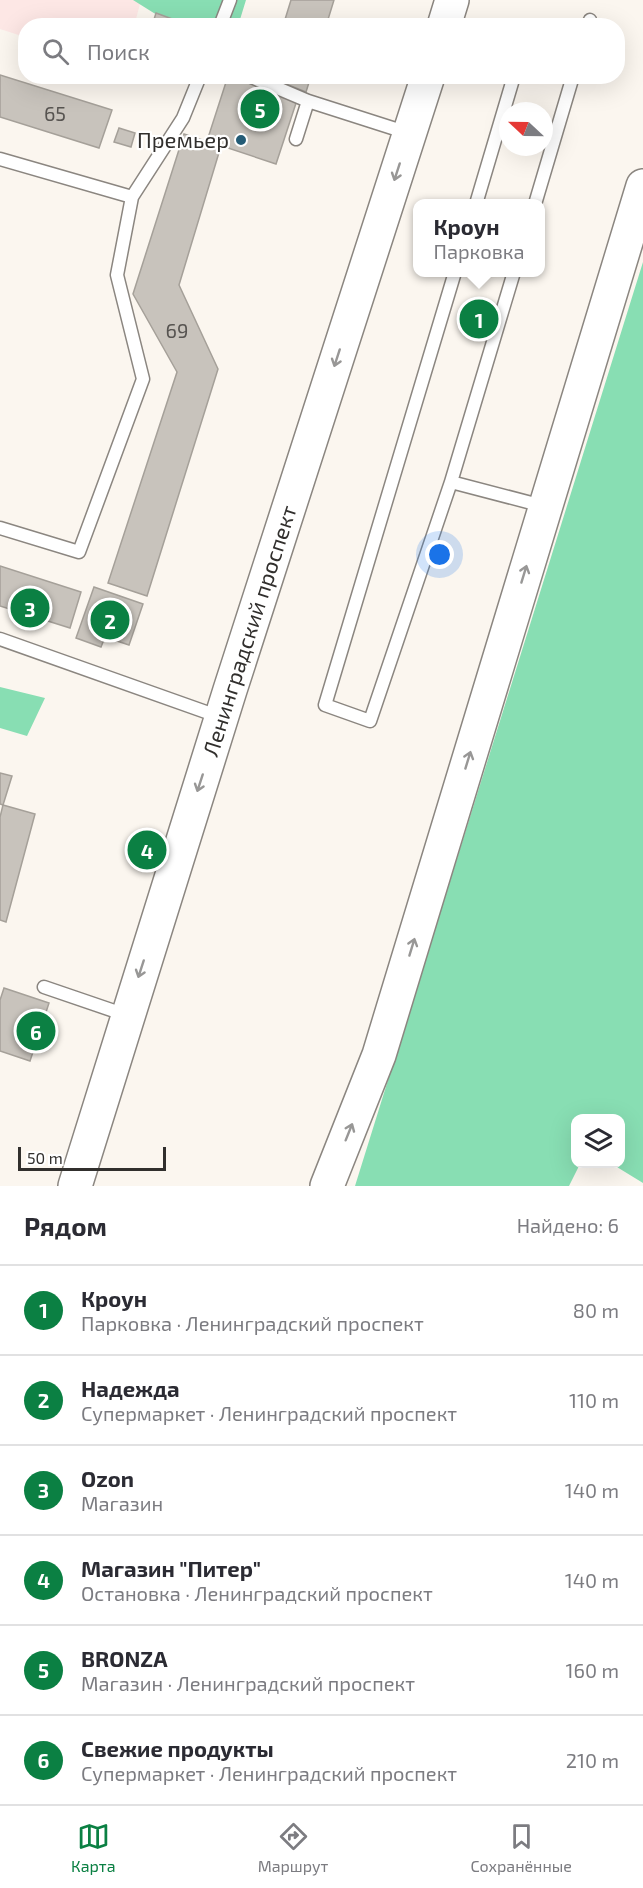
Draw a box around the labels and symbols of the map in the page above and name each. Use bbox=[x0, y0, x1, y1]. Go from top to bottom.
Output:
pin: 5 bbox=[240, 86, 280, 132]
house number: 65 bbox=[44, 101, 66, 125]
north arrow bbox=[499, 102, 553, 156]
place label: Премьер bbox=[137, 126, 229, 152]
marker: Премьер bbox=[234, 133, 248, 147]
one-way arrow bbox=[391, 162, 402, 181]
pin: 1 bbox=[460, 296, 498, 342]
house number: 69 bbox=[166, 318, 188, 342]
one-way arrow bbox=[331, 348, 342, 367]
street label: Ленинградский проспект bbox=[196, 501, 301, 759]
your location bbox=[425, 540, 454, 569]
one-way arrow bbox=[519, 565, 530, 584]
pin: 3 bbox=[10, 586, 50, 630]
pin: 2 bbox=[90, 598, 130, 642]
one-way arrow bbox=[463, 751, 474, 770]
one-way arrow bbox=[194, 773, 205, 792]
pin: 4 bbox=[128, 828, 166, 872]
one-way arrow bbox=[407, 938, 418, 957]
one-way arrow bbox=[135, 959, 146, 978]
pin: 6 bbox=[16, 1008, 56, 1054]
one-way arrow bbox=[344, 1123, 355, 1141]
scale bar bbox=[18, 1144, 166, 1172]

